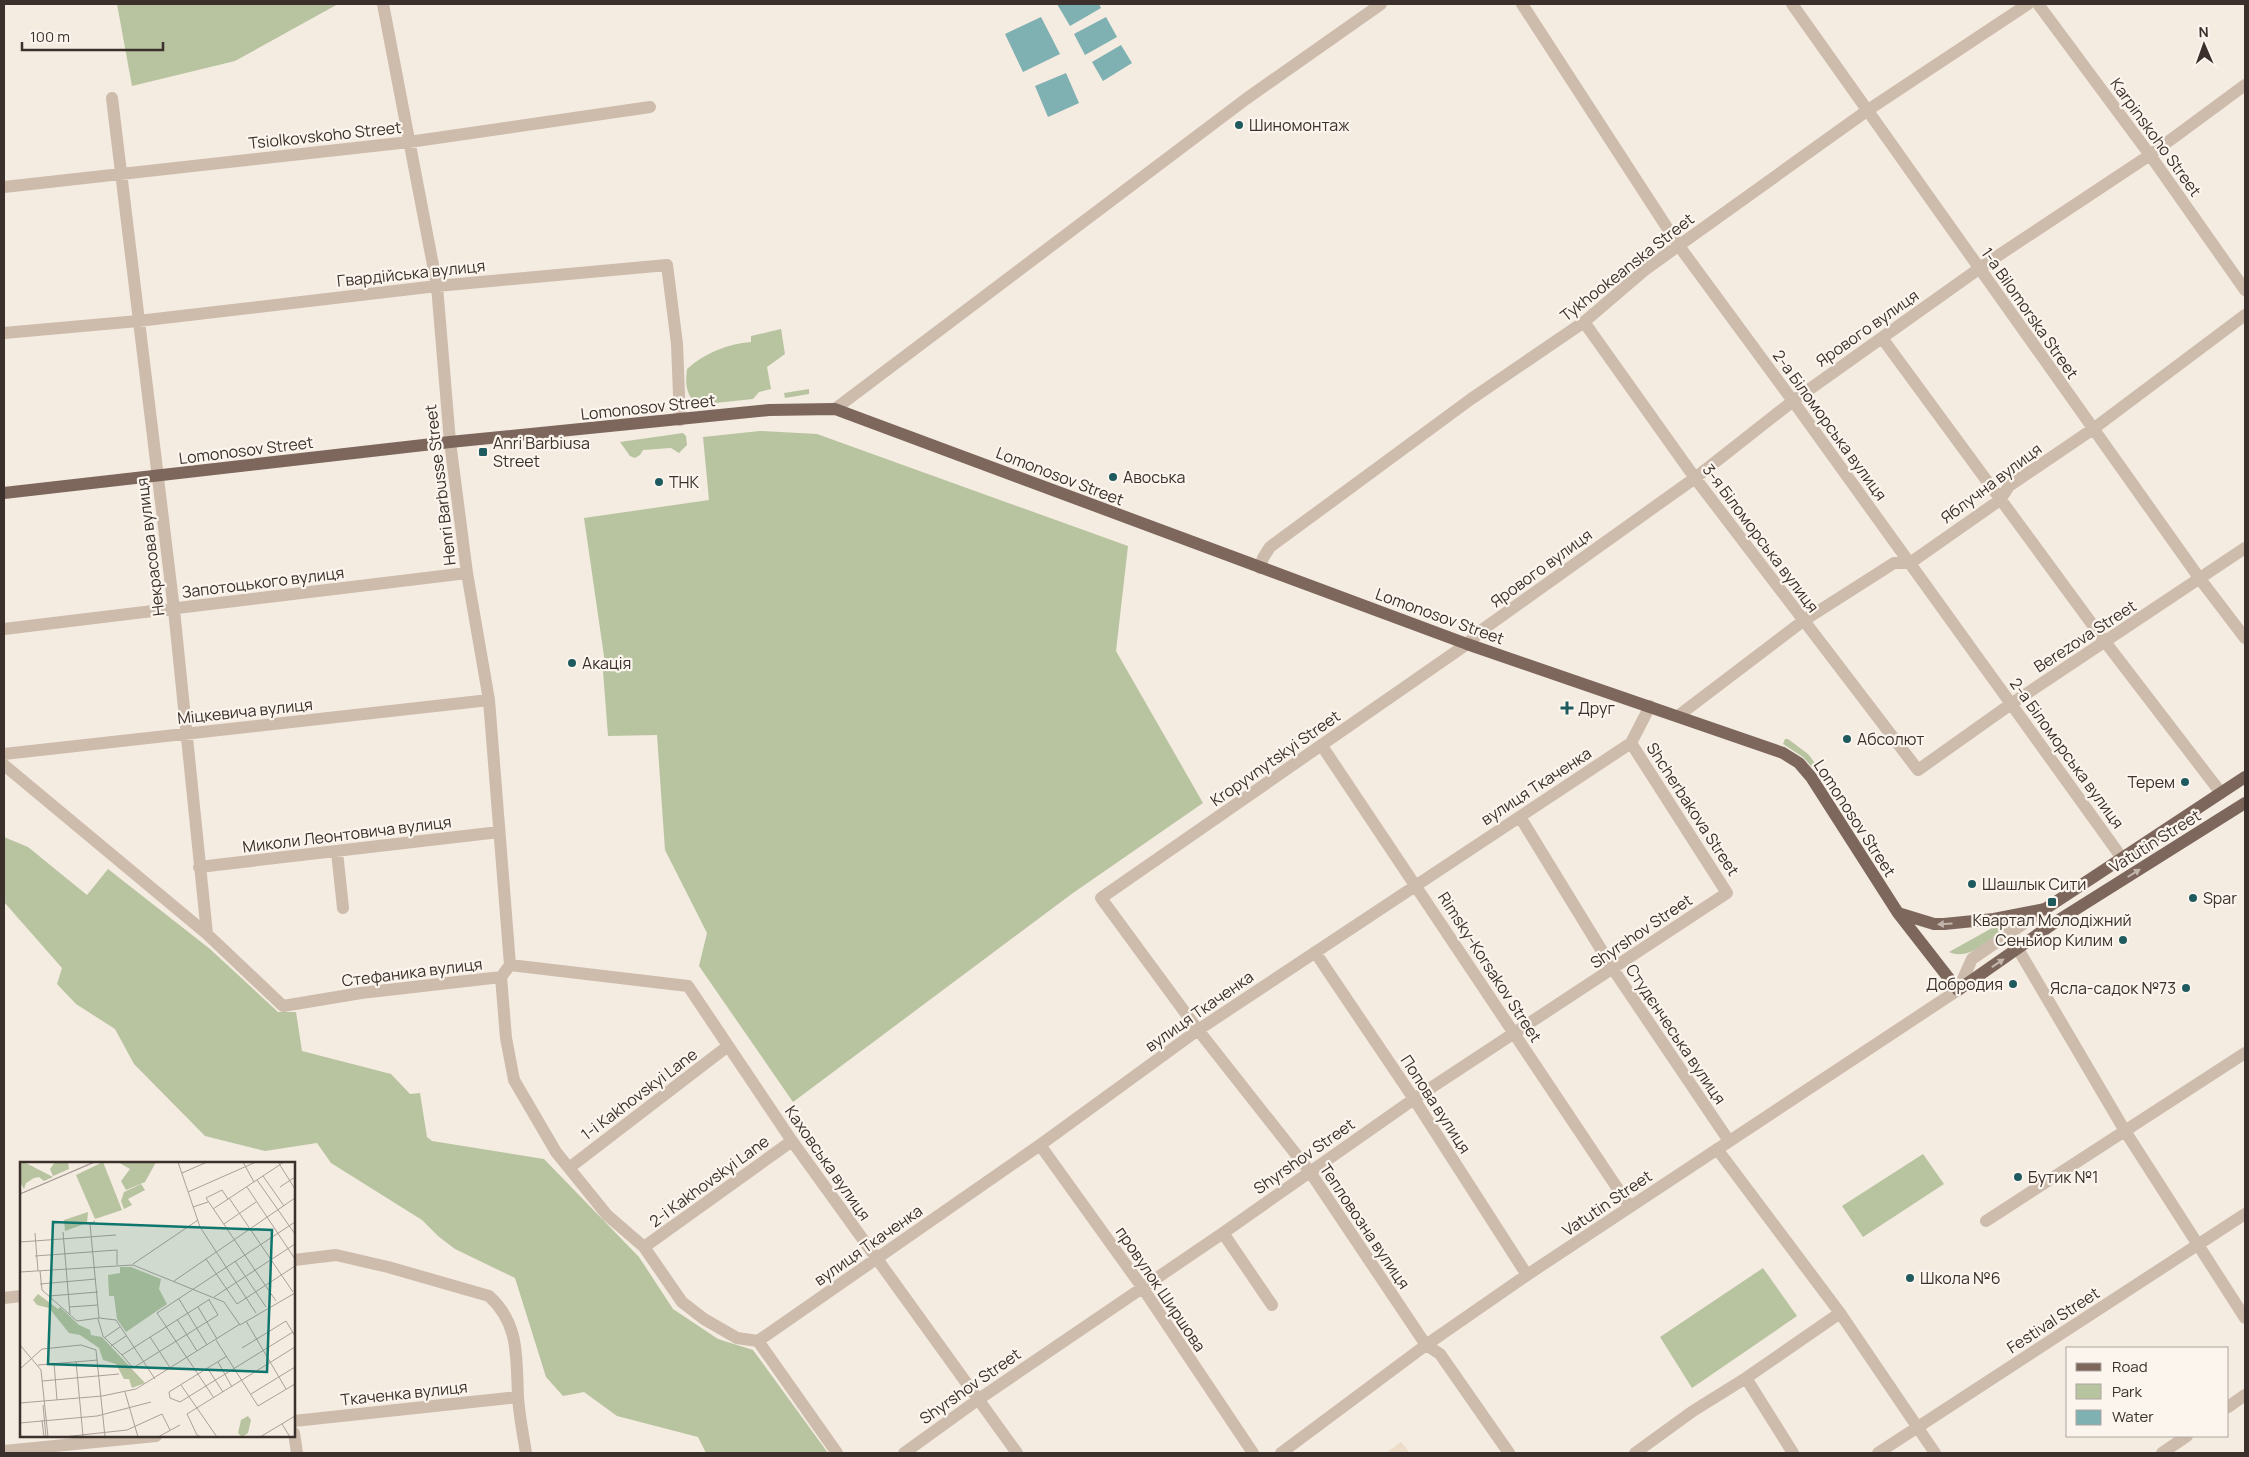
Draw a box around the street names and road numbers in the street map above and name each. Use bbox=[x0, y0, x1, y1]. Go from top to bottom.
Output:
street label: Karpinskoho Street bbox=[2105, 73, 2207, 201]
street label: Tsiolkovskoho Street bbox=[248, 116, 402, 154]
street label: Tykhookeanska Street bbox=[1556, 208, 1698, 326]
street label: 1-a Bilomorska Street bbox=[1976, 243, 2084, 383]
street label: Гвардійська вулиця bbox=[336, 254, 486, 292]
street label: Ярового вулиця bbox=[1811, 284, 1923, 372]
street label: 2-а Біломорська вулиця bbox=[1768, 345, 1892, 505]
street label: Lomonosov Street bbox=[580, 389, 716, 425]
street label: Henri Barbusse Street bbox=[419, 403, 461, 567]
street label: Lomonosov Street bbox=[178, 431, 314, 469]
street label: Яблучна вулиця bbox=[1936, 438, 2046, 528]
street label: Lomonosov Street bbox=[993, 441, 1127, 511]
street label: 3-я Біломорська вулиця bbox=[1698, 459, 1824, 617]
street label: Некрасова вулиця bbox=[131, 477, 169, 617]
street label: Ярового вулиця bbox=[1486, 524, 1596, 612]
street label: Запотоцького вулиця bbox=[181, 561, 345, 603]
street label: Lomonosov Street bbox=[1373, 583, 1507, 649]
street label: Berezova Street bbox=[2030, 595, 2140, 677]
street label: 2-а Біломорська вулиця bbox=[2005, 673, 2129, 833]
street label: Міцкевича вулиця bbox=[176, 693, 314, 729]
street label: Kropyvnytskyi Street bbox=[1206, 705, 1344, 811]
street label: Shcherbakova Street bbox=[1642, 738, 1744, 880]
street label: вулиця Ткаченка bbox=[1476, 742, 1596, 830]
street label: Lomonosov Street bbox=[1809, 755, 1901, 881]
street label: Vatutin Street bbox=[2105, 804, 2205, 878]
street label: Миколи Леонтовича вулиця bbox=[241, 810, 453, 858]
street label: Rimsky-Korsakov Street bbox=[1433, 888, 1547, 1046]
street label: Shyrshov Street bbox=[1586, 889, 1696, 973]
street label: Стефаника вулиця bbox=[340, 952, 484, 992]
street label: Студєнчеська вулиця bbox=[1621, 960, 1731, 1108]
street label: вулиця Ткаченка bbox=[1140, 965, 1258, 1057]
street label: 1-i Kakhovskyi Lane bbox=[576, 1043, 702, 1145]
street label: Попова вулиця bbox=[1396, 1050, 1476, 1158]
street label: Каховська вулиця bbox=[780, 1101, 876, 1225]
street label: Shyrshov Street bbox=[1249, 1113, 1359, 1199]
street label: 2-i Kakhovskyi Lane bbox=[645, 1130, 773, 1232]
street label: Тепловозна вулиця bbox=[1315, 1159, 1415, 1293]
street label: Vatutin Street bbox=[1558, 1165, 1656, 1241]
street label: вулиця Ткаченка bbox=[809, 1199, 927, 1291]
street label: провулок Ширшова bbox=[1111, 1222, 1211, 1356]
street label: Festival Street bbox=[2002, 1282, 2104, 1358]
street label: Shyrshov Street bbox=[915, 1343, 1025, 1429]
street label: Ткаченка вулиця bbox=[339, 1375, 469, 1411]

